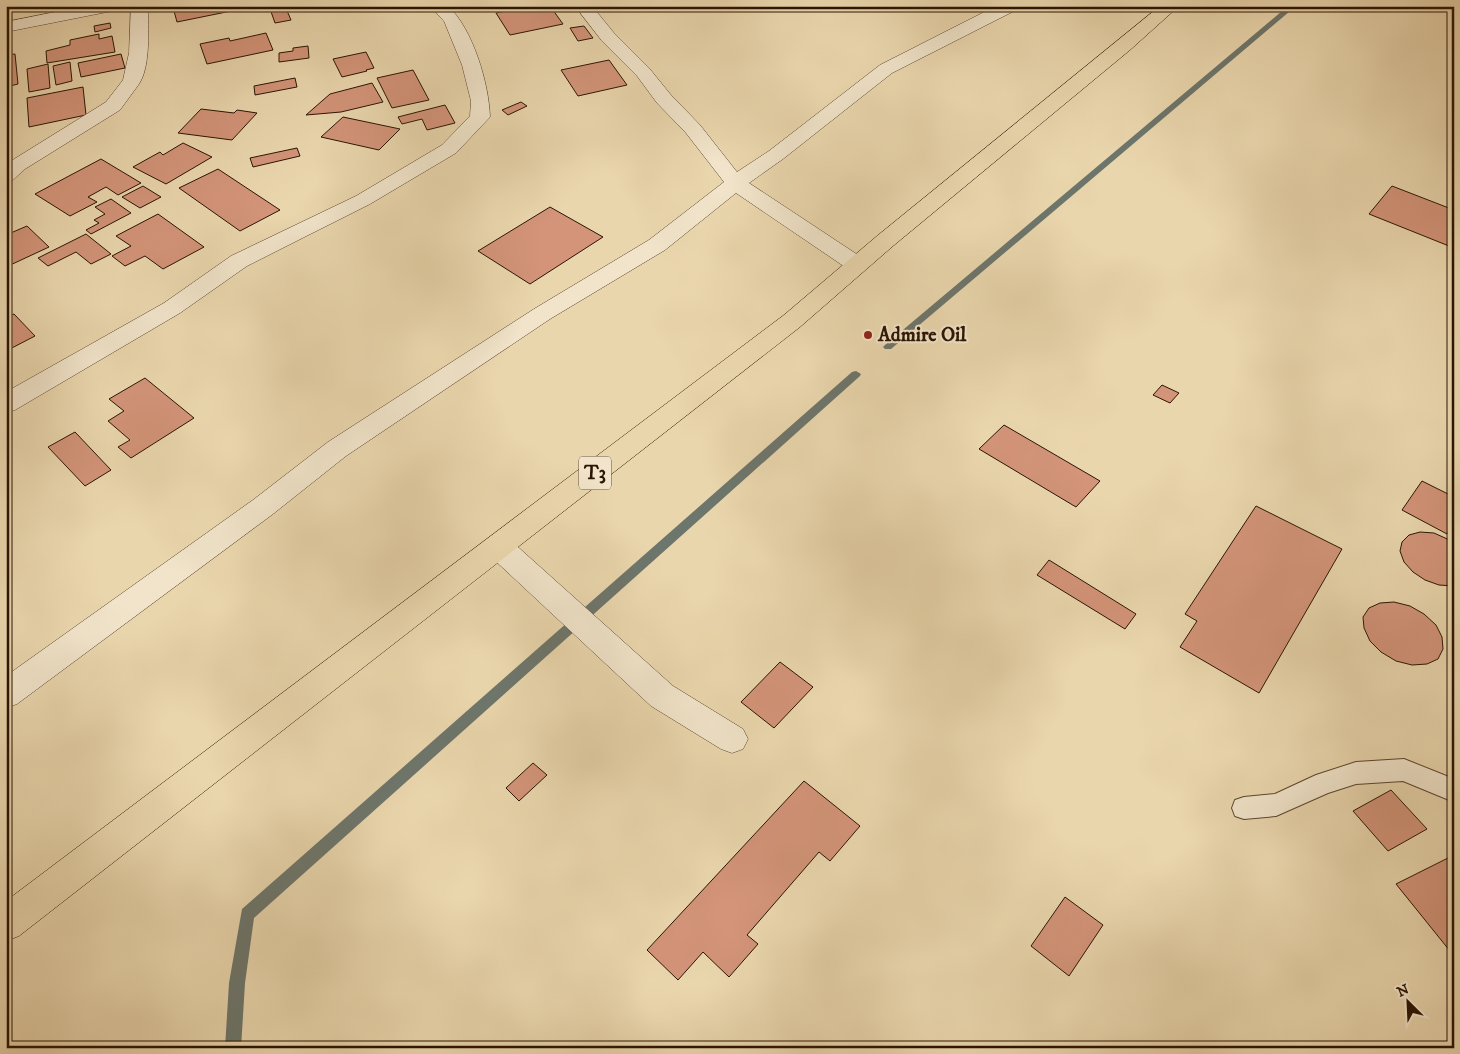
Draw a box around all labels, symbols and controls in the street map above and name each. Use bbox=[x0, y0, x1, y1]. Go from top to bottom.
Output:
place label: Admire Oil bbox=[877, 323, 967, 348]
marker: Admire Oil bbox=[862, 329, 874, 341]
road number: T3 bbox=[579, 456, 611, 489]
north arrow bbox=[1382, 976, 1432, 1026]
text: N bbox=[1394, 980, 1412, 1002]

